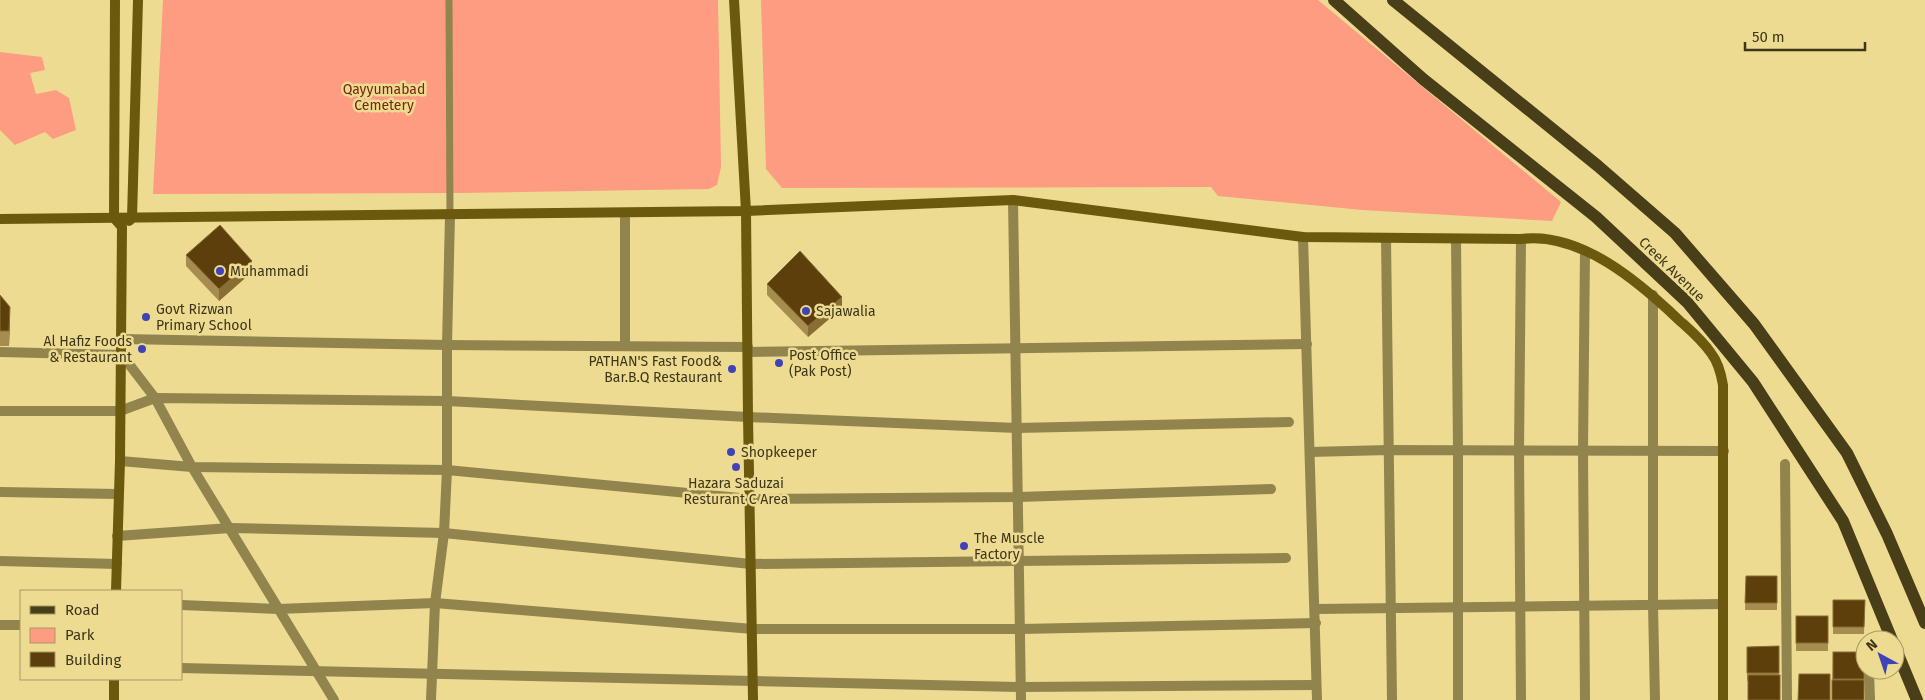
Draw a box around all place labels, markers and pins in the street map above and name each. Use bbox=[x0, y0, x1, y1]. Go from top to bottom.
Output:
place label: Muhammadi bbox=[230, 263, 309, 280]
marker: Muhammadi bbox=[214, 265, 226, 277]
place label: Govt Rizwan Primary School bbox=[156, 301, 252, 334]
place label: Sajawalia bbox=[816, 303, 876, 320]
marker: Sajawalia bbox=[800, 305, 812, 317]
marker: Govt Rizwan Primary School bbox=[140, 311, 152, 323]
place label: Al Hafiz Foods & Restaurant bbox=[44, 333, 133, 366]
marker: Al Hafiz Foods & Restaurant bbox=[136, 343, 148, 355]
place label: Post Office (Pak Post) bbox=[789, 347, 857, 380]
place label: PATHAN'S Fast Food& Bar.B.Q Restaurant bbox=[589, 353, 723, 386]
marker: Post Office (Pak Post) bbox=[773, 357, 785, 369]
marker: PATHAN'S Fast Food& Bar.B.Q Restaurant bbox=[726, 363, 738, 375]
place label: Shopkeeper bbox=[741, 444, 818, 461]
marker: Shopkeeper bbox=[725, 446, 737, 458]
marker: Hazara Saduzai Resturant C Area bbox=[730, 461, 742, 473]
place label: Hazara Saduzai Resturant C Area bbox=[684, 475, 788, 508]
place label: The Muscle Factory bbox=[974, 530, 1045, 563]
marker: The Muscle Factory bbox=[958, 540, 970, 552]

